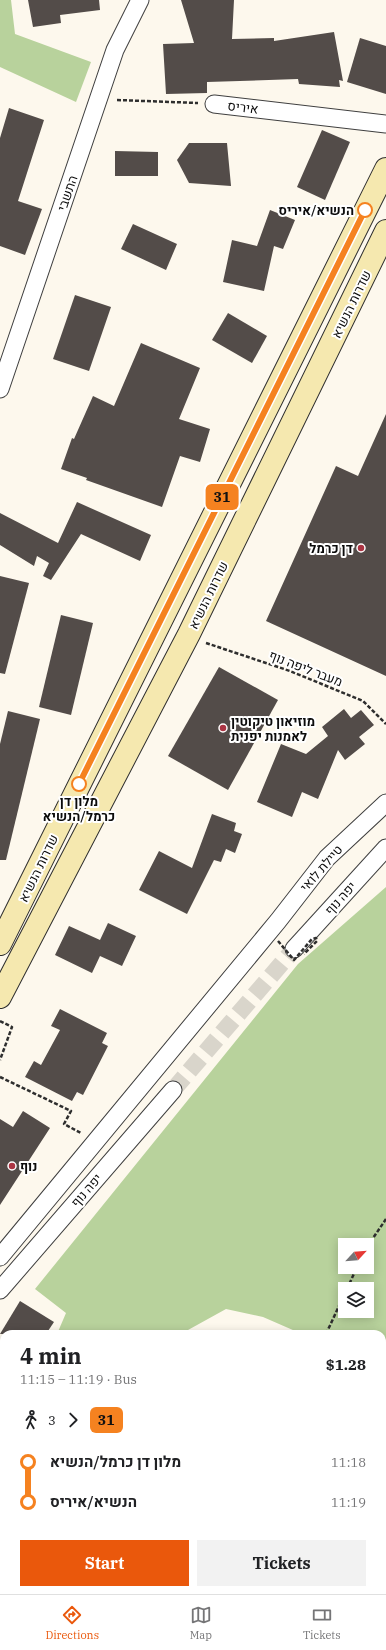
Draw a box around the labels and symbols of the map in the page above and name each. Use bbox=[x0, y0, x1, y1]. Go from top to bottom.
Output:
street label: איריס bbox=[227, 97, 259, 118]
street label: התשבי bbox=[53, 173, 82, 213]
place label: הנשיא/איריס bbox=[279, 202, 354, 219]
marker: הנשיא/איריס bbox=[357, 202, 373, 218]
street label: שדרות הנשיא bbox=[328, 268, 375, 341]
line badge: 31 bbox=[204, 484, 240, 510]
place label: דן כרמל bbox=[309, 540, 353, 557]
marker: דן כרמל bbox=[356, 543, 366, 553]
street label: שדרות הנשיא bbox=[185, 559, 232, 632]
street label: מעבר ליפה נוף bbox=[267, 647, 345, 690]
place label: מוזיאון טיקוטין לאמנות יפנית bbox=[231, 713, 315, 745]
marker: מוזיאון טיקוטין לאמנות יפנית bbox=[218, 723, 228, 733]
marker: מלון דן כרמל/הנשיא bbox=[71, 776, 87, 792]
place label: מלון דן כרמל/הנשיא bbox=[43, 793, 115, 825]
street label: שדרות הנשיא bbox=[15, 832, 62, 905]
street label: טיילת לואי bbox=[296, 841, 346, 895]
street label: יפה נוף bbox=[321, 878, 360, 919]
place label: נוף bbox=[20, 1158, 37, 1175]
marker: נוף bbox=[7, 1161, 17, 1171]
street label: יפה נוף bbox=[67, 1170, 106, 1211]
north arrow bbox=[338, 1238, 374, 1274]

